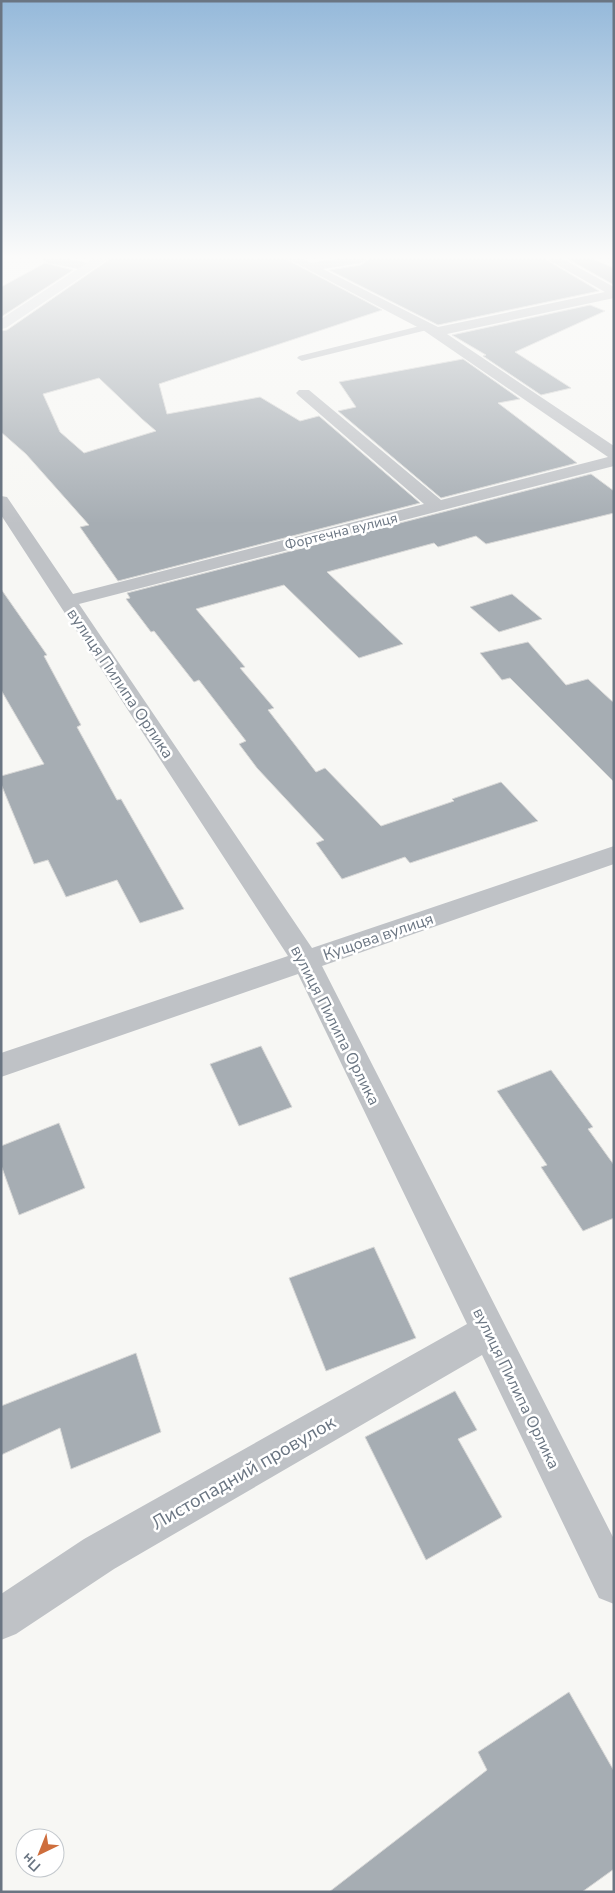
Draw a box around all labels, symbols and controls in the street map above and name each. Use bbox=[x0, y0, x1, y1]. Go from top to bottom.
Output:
street label: Фортечна вулиця bbox=[283, 508, 400, 555]
street label: вулиця Пилипа Орлика bbox=[62, 604, 179, 763]
street label: Кущова вулиця bbox=[320, 908, 436, 966]
street label: вулиця Пилипа Орлика bbox=[285, 942, 385, 1109]
street label: вулиця Пилипа Орлика bbox=[467, 1304, 565, 1473]
street label: Листопадний провулок bbox=[147, 1409, 340, 1536]
north arrow bbox=[15, 1828, 65, 1878]
text: Пн bbox=[18, 1849, 45, 1876]

